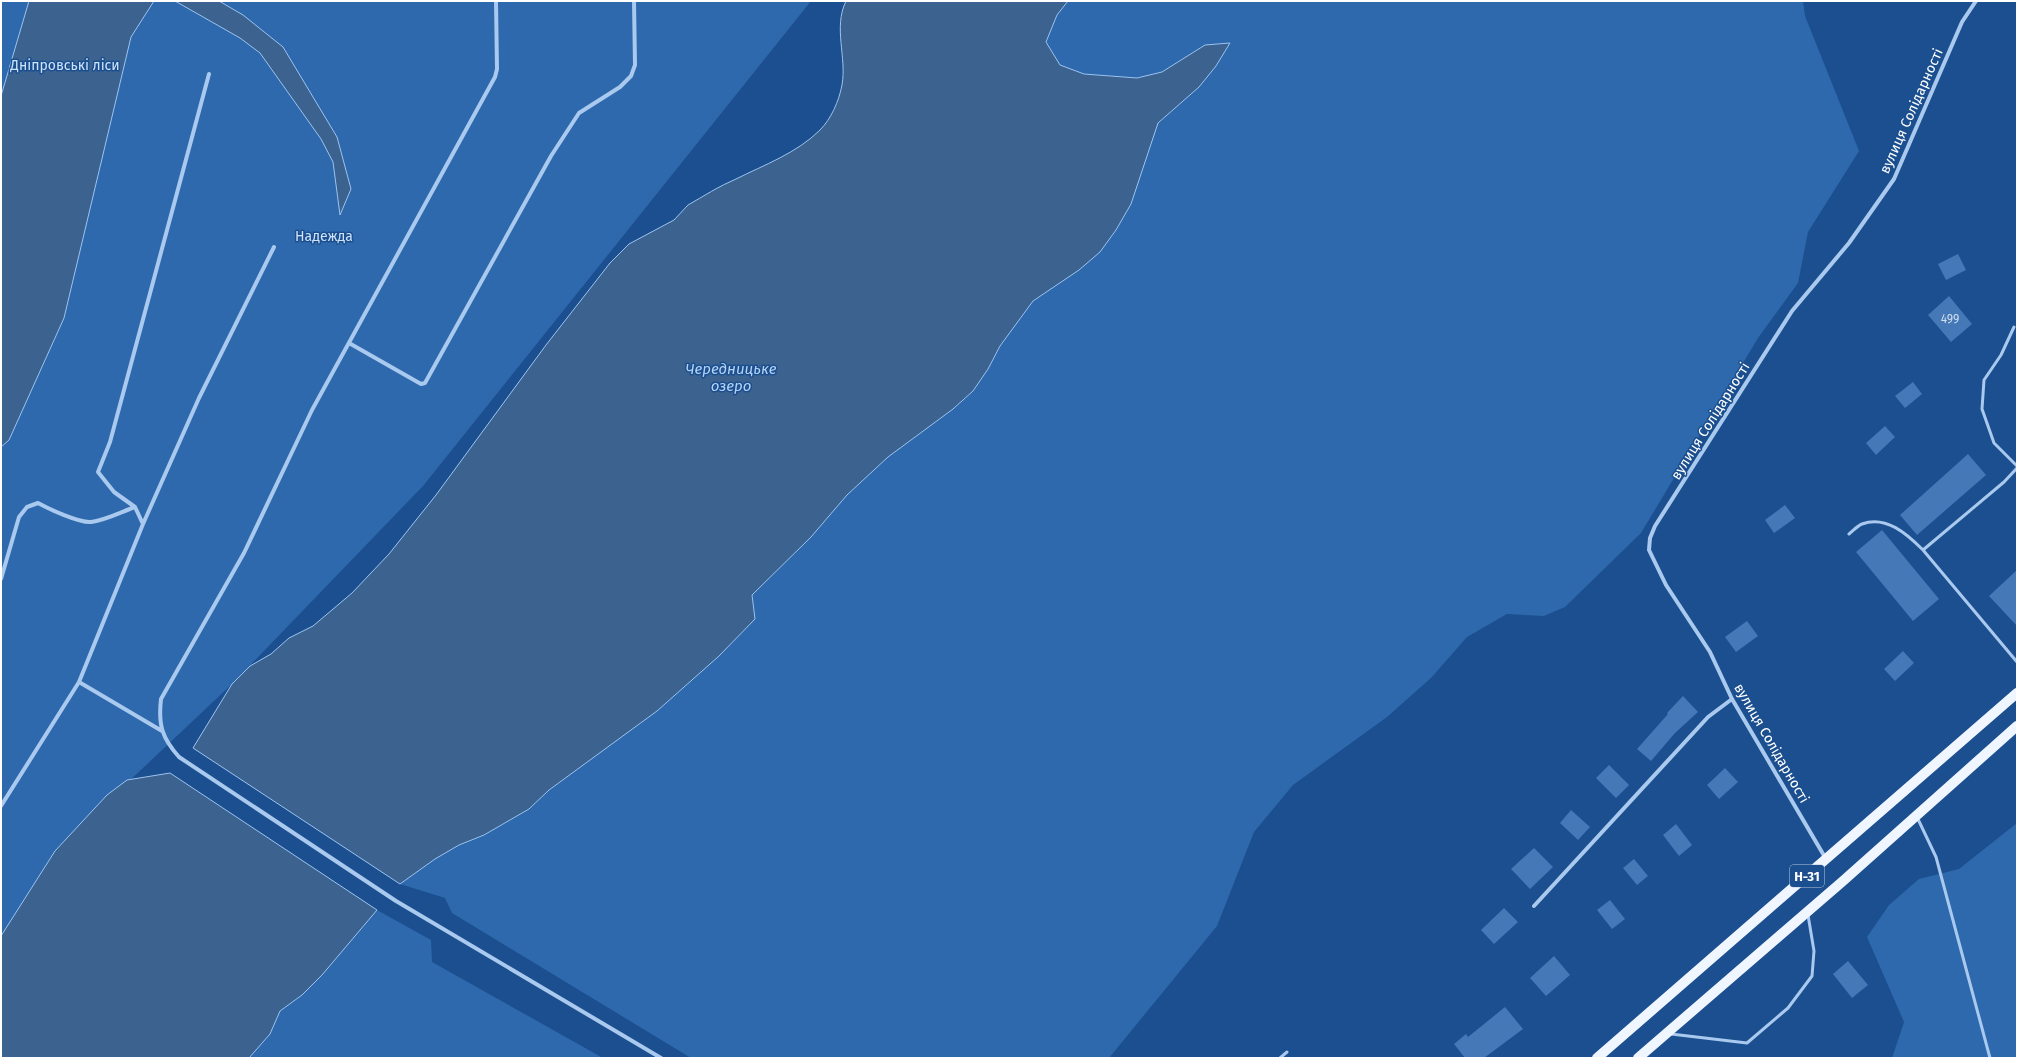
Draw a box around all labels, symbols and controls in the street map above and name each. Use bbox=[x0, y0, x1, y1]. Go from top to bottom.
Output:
street label: вулиця Солідарності bbox=[1876, 46, 1947, 176]
park label: Дніпровські ліси bbox=[9, 57, 120, 74]
park label: Надежда bbox=[295, 228, 353, 245]
house number: 499 bbox=[1941, 312, 1959, 326]
street label: вулиця Солідарності bbox=[1667, 359, 1753, 483]
water label: Чередницьке озеро bbox=[685, 360, 777, 395]
street label: вулиця Солідарності bbox=[1730, 680, 1813, 806]
road number: Н-31 bbox=[1790, 865, 1824, 887]

